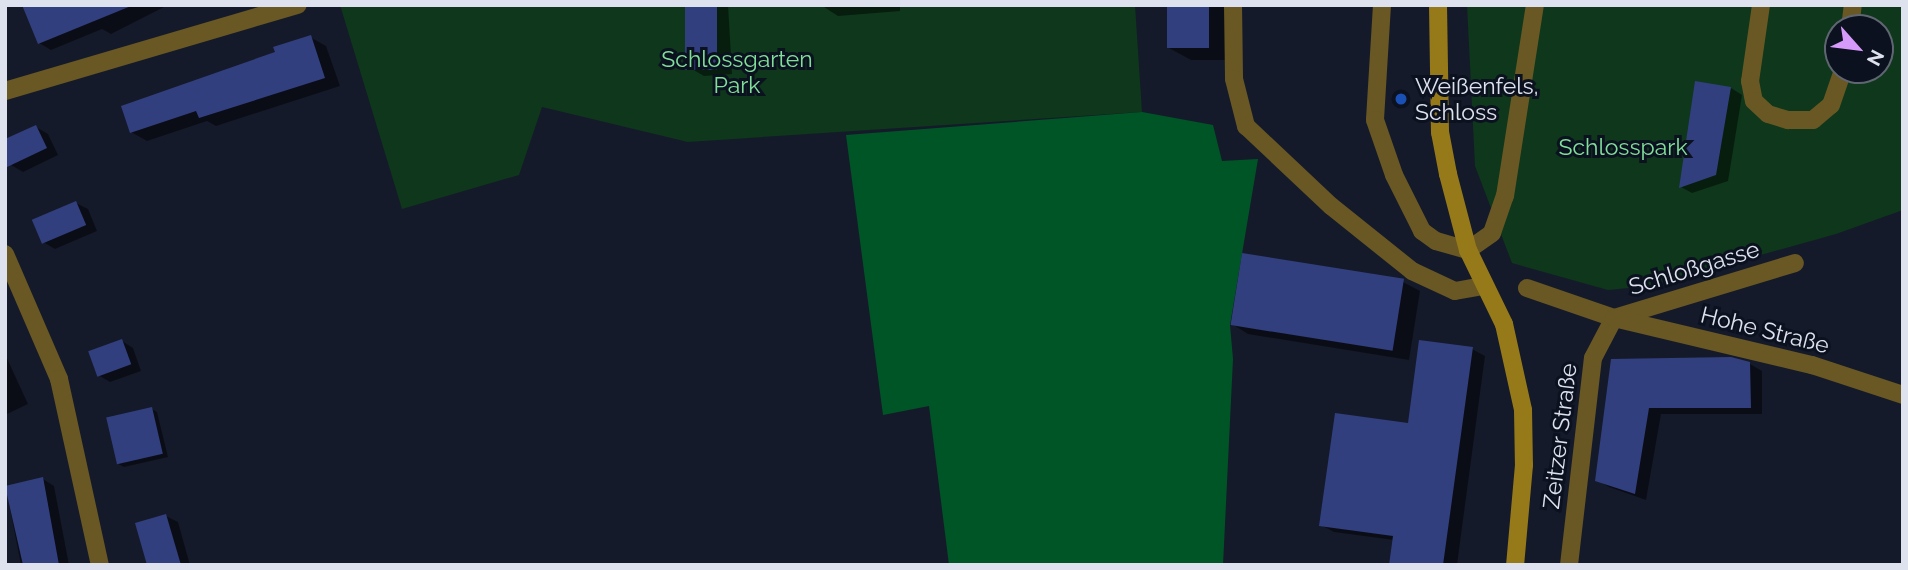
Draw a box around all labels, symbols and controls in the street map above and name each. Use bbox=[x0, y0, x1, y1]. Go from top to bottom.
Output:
north arrow bbox=[1824, 14, 1894, 84]
park label: Schlossgarten Park bbox=[661, 45, 813, 99]
text: N bbox=[1863, 46, 1889, 69]
place label: Weißenfels, Schloss bbox=[1415, 72, 1539, 126]
marker: Weißenfels, Schloss bbox=[1393, 91, 1409, 107]
park label: Schlosspark bbox=[1558, 133, 1688, 161]
street label: Schloßgasse bbox=[1625, 235, 1763, 301]
street label: Hohe Straße bbox=[1698, 301, 1832, 359]
street label: Zeitzer Straße bbox=[1537, 361, 1583, 511]

